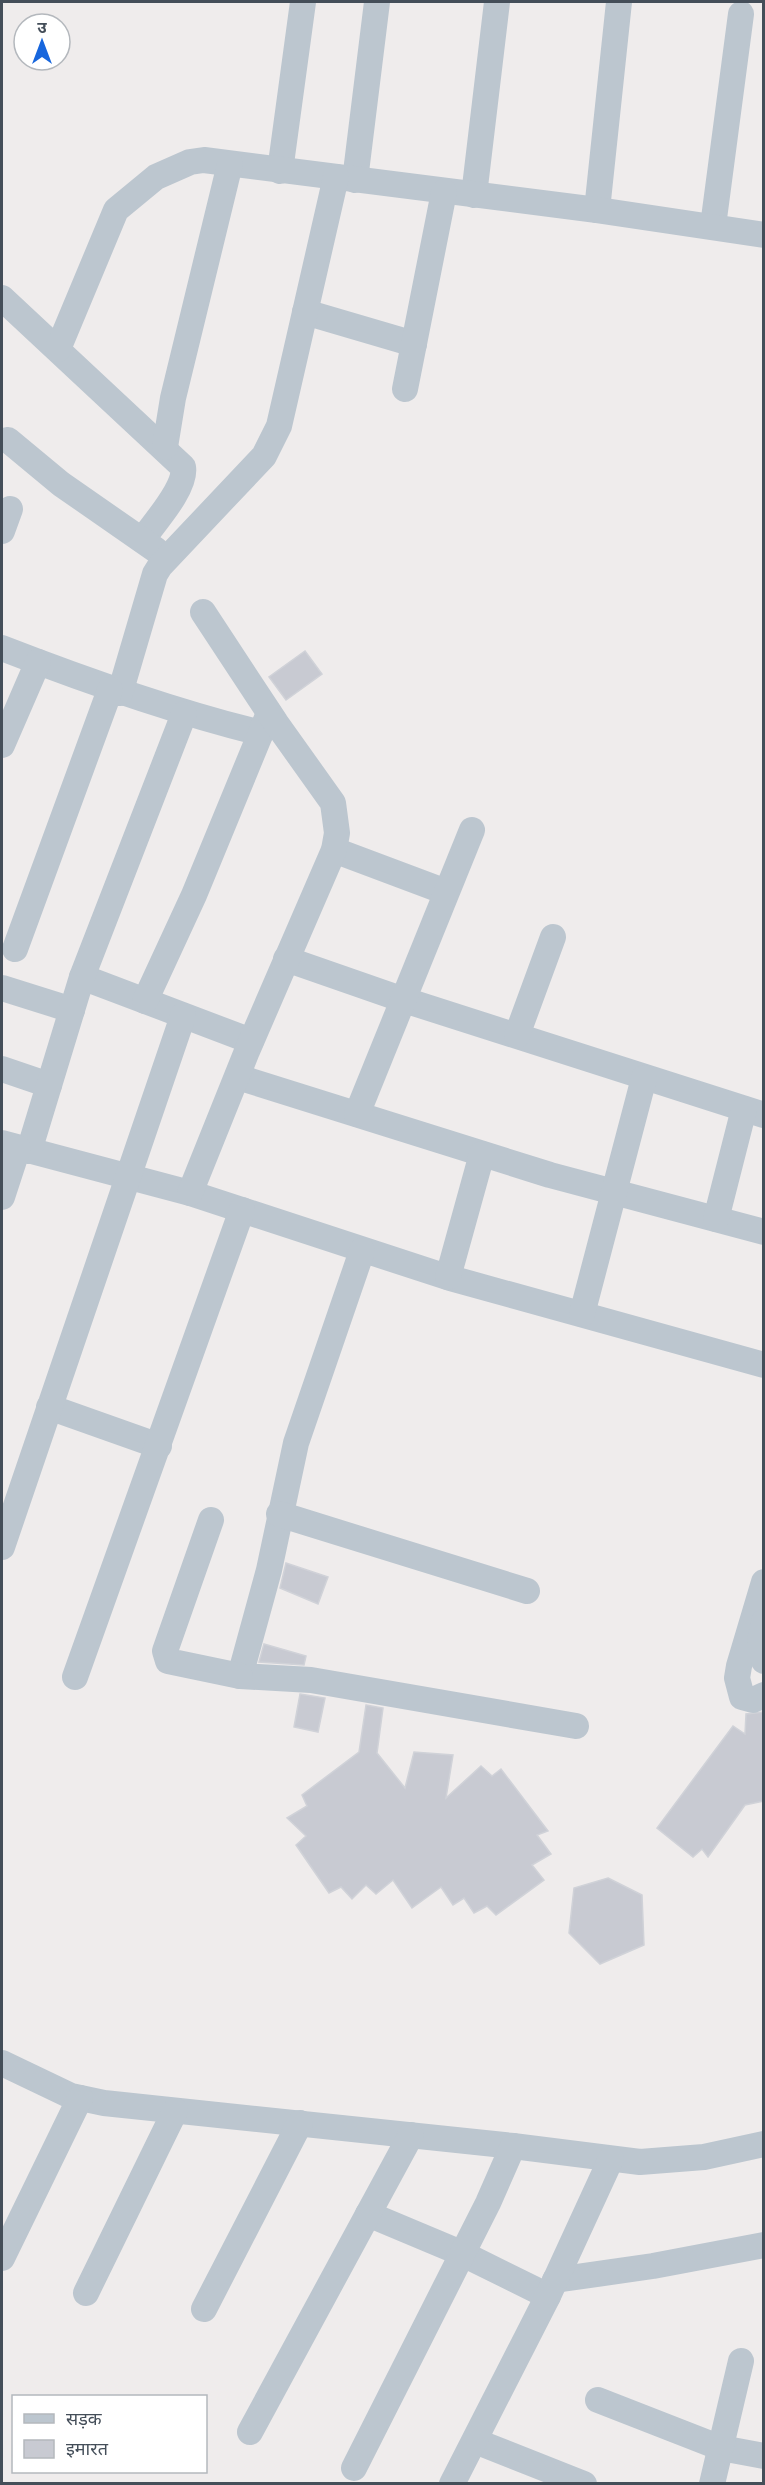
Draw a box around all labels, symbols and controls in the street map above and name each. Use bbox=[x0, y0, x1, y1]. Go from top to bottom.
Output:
north arrow bbox=[12, 12, 72, 72]
text: उ bbox=[37, 18, 47, 37]
legend bbox=[12, 2395, 207, 2473]
text: सड़क bbox=[66, 2408, 103, 2430]
text: इमारत bbox=[66, 2438, 109, 2460]

